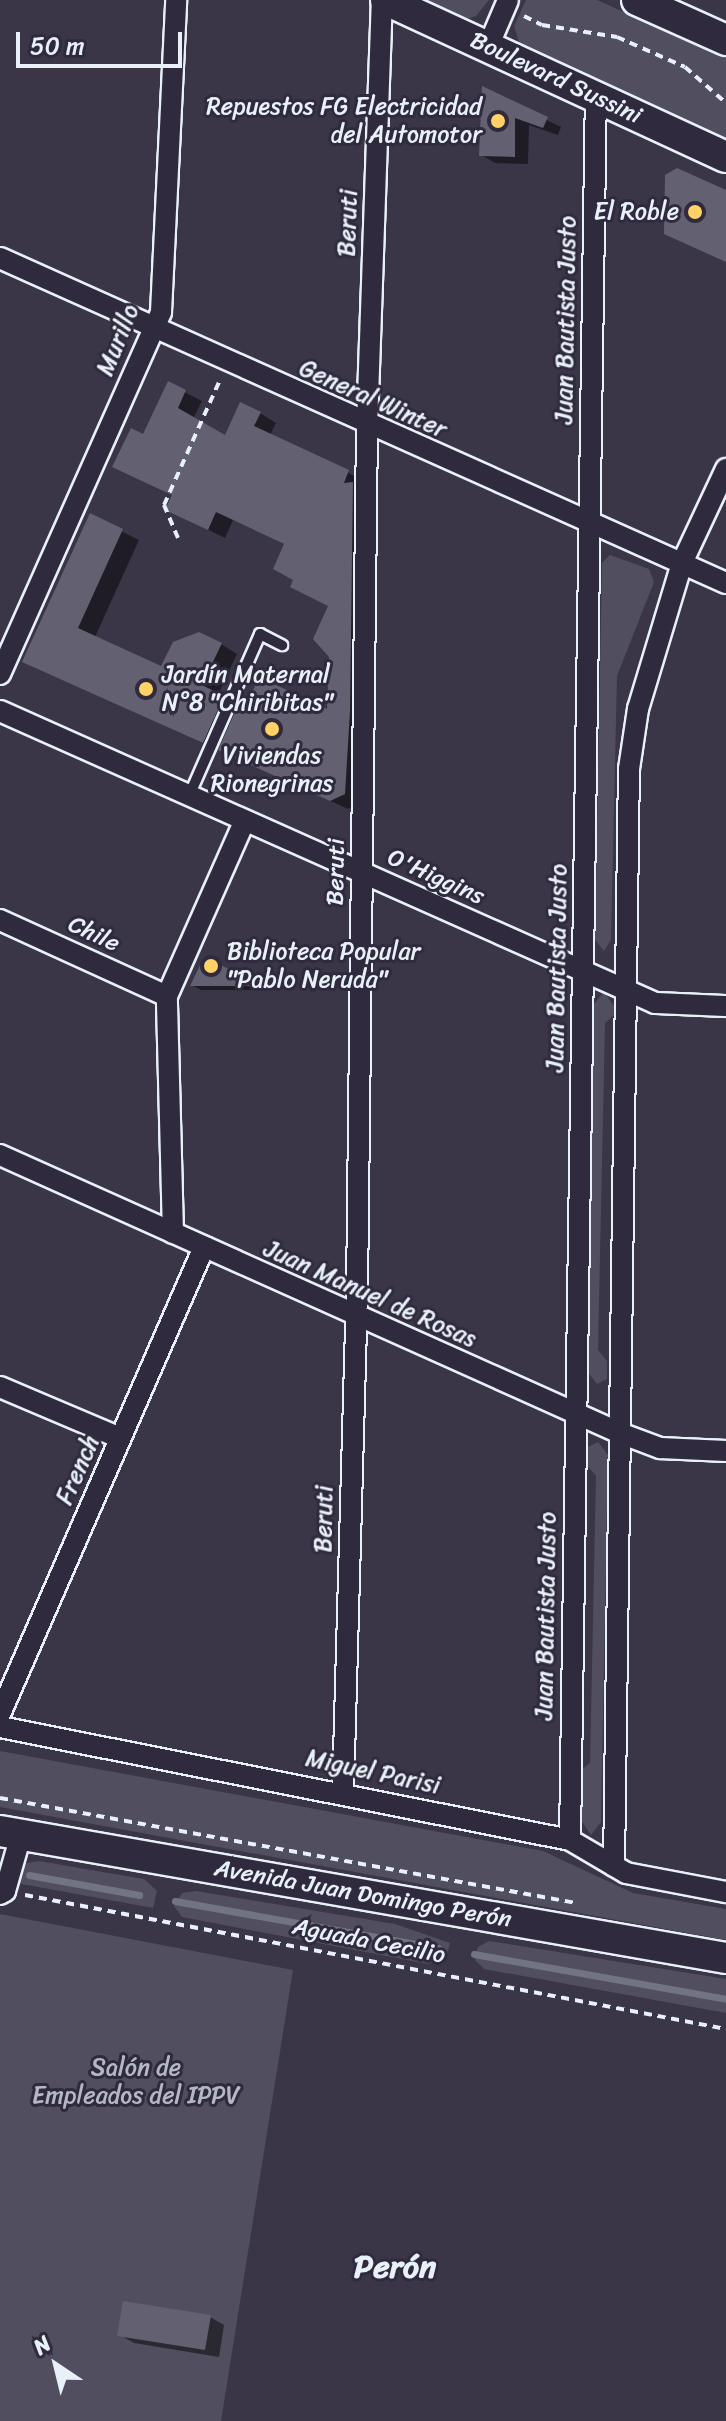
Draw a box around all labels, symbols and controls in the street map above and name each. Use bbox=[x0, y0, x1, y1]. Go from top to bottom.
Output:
scale bar bbox=[20, 16, 186, 66]
text: 50 m bbox=[30, 25, 85, 67]
street label: Boulevard Sussini bbox=[465, 25, 647, 131]
place label: Repuestos FG Electricidad del Automotor bbox=[207, 93, 482, 149]
marker: Repuestos FG Electricidad del Automotor bbox=[489, 112, 507, 130]
street label: Beruti bbox=[332, 189, 364, 257]
place label: El Roble bbox=[593, 198, 679, 226]
marker: El Roble bbox=[686, 203, 704, 221]
street label: Juan Bautista Justo bbox=[550, 215, 582, 425]
street label: Murillo bbox=[91, 300, 145, 380]
street label: General Winter bbox=[295, 354, 451, 444]
place label: Jardín Maternal N°8 "Chiribitas" bbox=[162, 661, 333, 717]
marker: Jardín Maternal N°8 "Chiribitas" bbox=[137, 680, 155, 698]
marker: Viviendas Rionegrinas bbox=[263, 720, 281, 738]
place label: Viviendas Rionegrinas bbox=[211, 742, 333, 798]
street label: Beruti bbox=[321, 838, 351, 906]
street label: O'Higgins bbox=[383, 843, 489, 911]
street label: Juan Bautista Justo bbox=[541, 863, 573, 1073]
street label: Chile bbox=[64, 910, 124, 958]
place label: Biblioteca Popular "Pablo Neruda" bbox=[227, 938, 421, 994]
marker: Biblioteca Popular "Pablo Neruda" bbox=[202, 957, 220, 975]
street label: Juan Manuel de Rosas bbox=[259, 1234, 481, 1354]
street label: French bbox=[50, 1431, 106, 1509]
street label: Beruti bbox=[309, 1485, 339, 1553]
street label: Juan Bautista Justo bbox=[530, 1511, 562, 1721]
street label: Miguel Parisi bbox=[303, 1744, 443, 1800]
street label: Avenida Juan Domingo Perón bbox=[212, 1854, 514, 1934]
street label: Aguada Cecilio bbox=[290, 1912, 448, 1970]
park label: Salón de Empleados del IPPV bbox=[32, 2054, 240, 2110]
district label: Perón bbox=[354, 2248, 436, 2286]
north arrow bbox=[16, 2325, 96, 2405]
text: N bbox=[25, 2325, 59, 2365]

